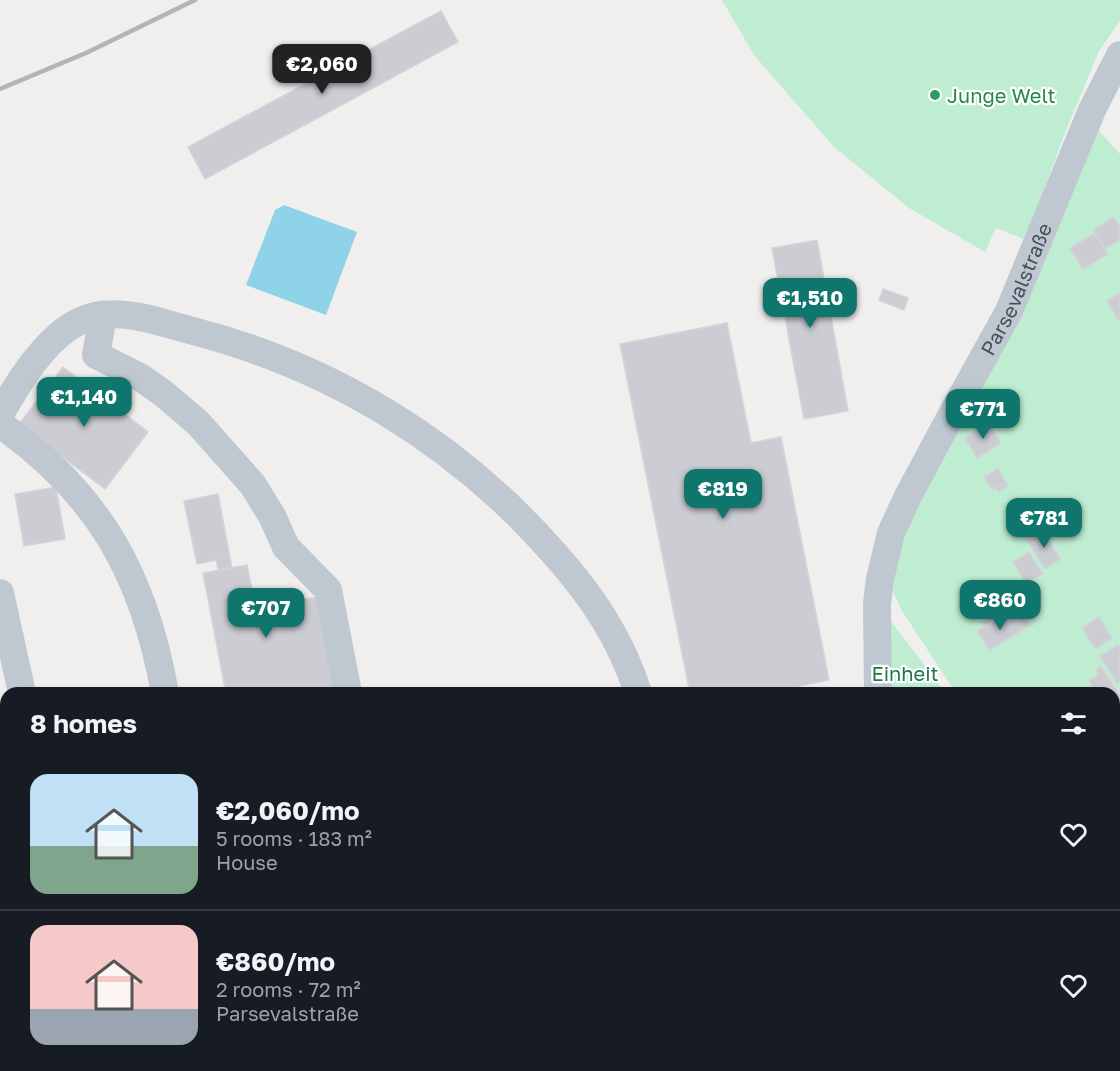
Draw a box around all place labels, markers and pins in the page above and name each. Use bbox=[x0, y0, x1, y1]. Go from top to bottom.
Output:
pin: €2,060 bbox=[273, 44, 371, 95]
place label: Junge Welt bbox=[947, 83, 1055, 107]
marker: Junge Welt bbox=[928, 88, 942, 102]
pin: €1,510 bbox=[761, 278, 859, 329]
pin: €1,140 bbox=[35, 377, 133, 428]
pin: €771 bbox=[947, 389, 1019, 440]
pin: €819 bbox=[687, 469, 759, 520]
pin: €781 bbox=[1008, 498, 1080, 549]
pin: €860 bbox=[964, 580, 1036, 631]
pin: €707 bbox=[230, 588, 302, 639]

